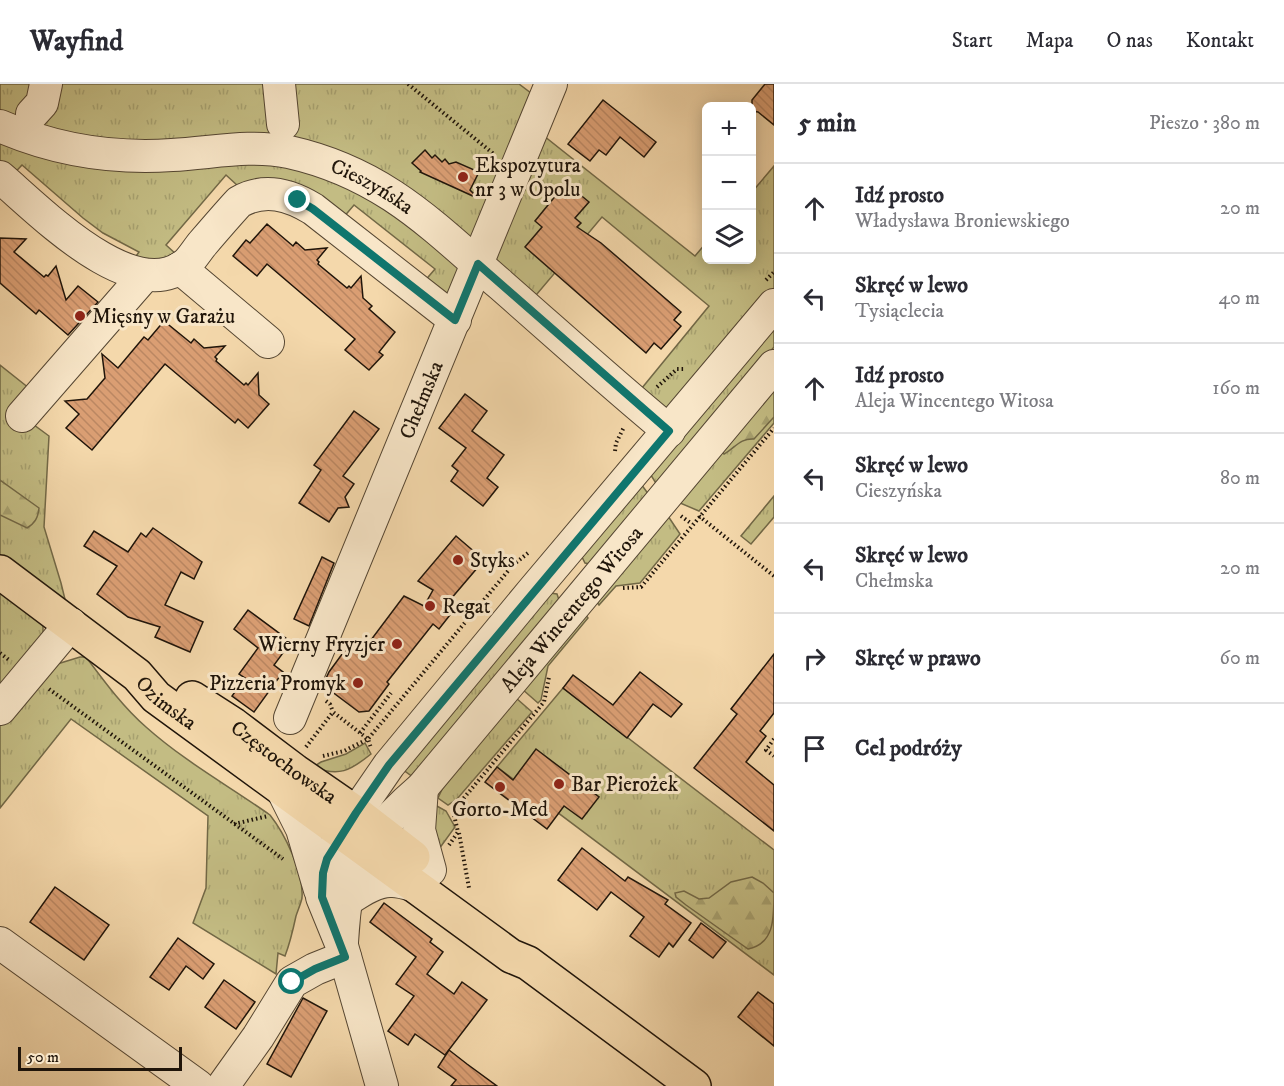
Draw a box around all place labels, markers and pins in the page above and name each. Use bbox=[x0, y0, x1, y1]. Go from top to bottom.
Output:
place label: Ekspozytura nr 3 w Opolu bbox=[475, 153, 581, 203]
marker: Ekspozytura nr 3 w Opolu bbox=[456, 170, 470, 184]
place label: Mięsny w Garażu bbox=[92, 304, 235, 330]
marker: Mięsny w Garażu bbox=[73, 309, 87, 323]
place label: Styks bbox=[470, 548, 515, 574]
marker: Styks bbox=[451, 553, 465, 567]
place label: Regat bbox=[442, 594, 491, 620]
marker: Regat bbox=[423, 599, 437, 613]
place label: Wierny Fryzjer bbox=[257, 632, 385, 658]
marker: Wierny Fryzjer bbox=[390, 637, 404, 651]
place label: Pizzeria Promyk bbox=[209, 671, 347, 697]
marker: Pizzeria Promyk bbox=[351, 676, 365, 690]
place label: Bar Pierożek bbox=[571, 772, 679, 798]
marker: Bar Pierożek bbox=[552, 777, 566, 791]
marker: Gorto-Med bbox=[493, 780, 507, 794]
place label: Gorto-Med bbox=[452, 797, 549, 823]

